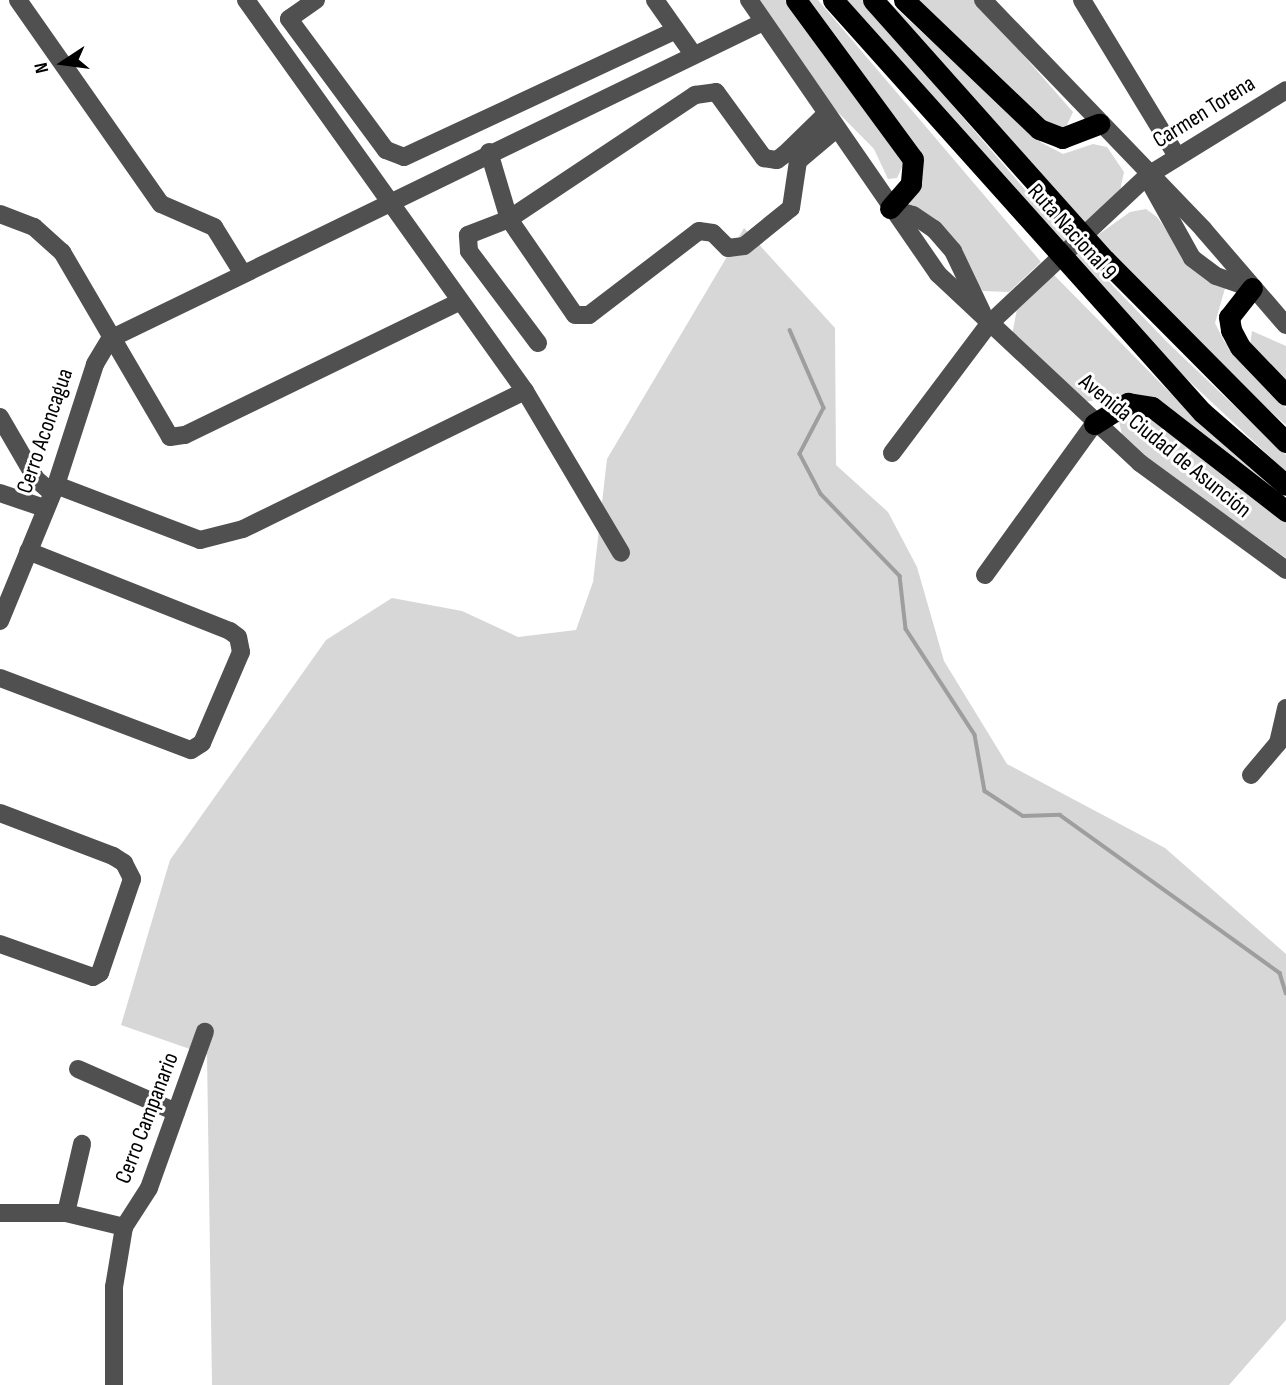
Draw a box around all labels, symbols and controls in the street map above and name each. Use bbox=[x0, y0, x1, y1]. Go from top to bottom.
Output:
north arrow bbox=[28, 28, 98, 98]
text: N bbox=[30, 60, 54, 75]
street label: Carmen Torena bbox=[1148, 70, 1260, 154]
street label: Ruta Nacional 9 bbox=[1022, 178, 1122, 286]
street label: Cerro Aconcagua bbox=[11, 365, 79, 497]
street label: Avenida Ciudad de Asunción bbox=[1073, 368, 1257, 524]
street label: Cerro Campanario bbox=[109, 1049, 185, 1187]

